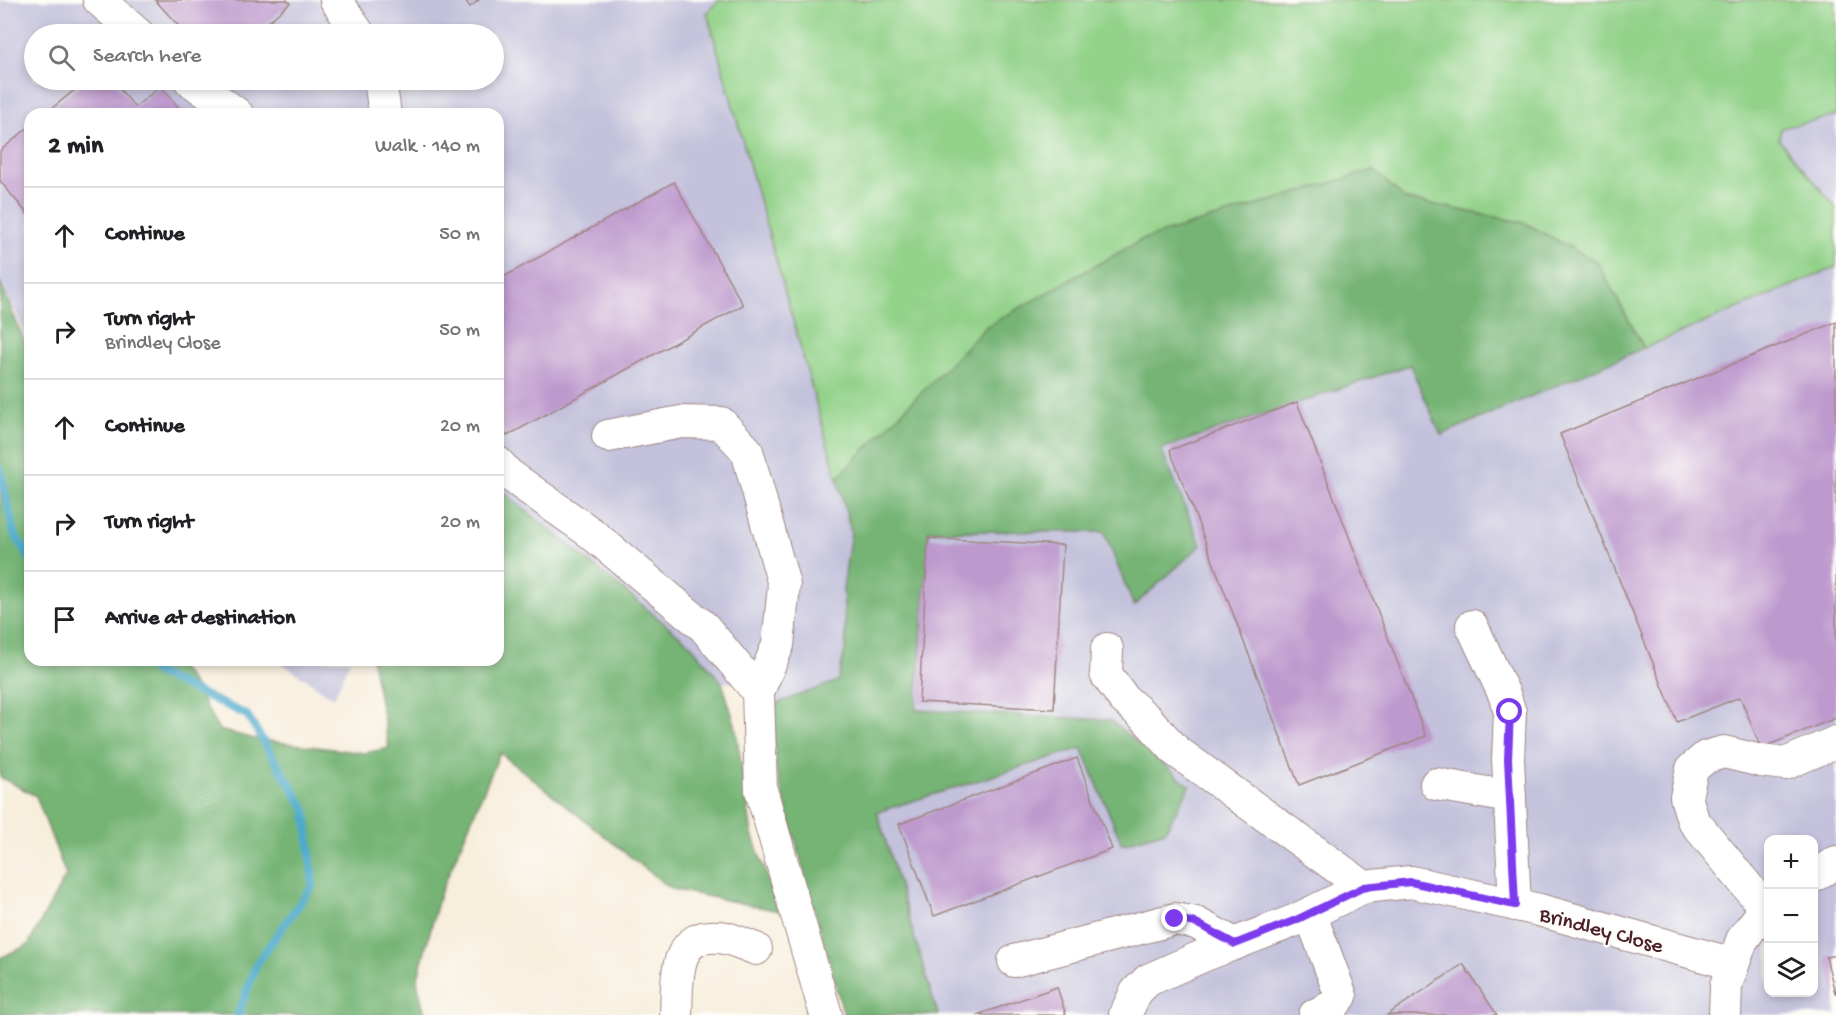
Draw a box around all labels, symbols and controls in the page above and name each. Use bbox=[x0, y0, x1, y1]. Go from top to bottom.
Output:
search box bbox=[24, 24, 504, 90]
icon: search bbox=[45, 41, 78, 74]
text: Search here bbox=[93, 44, 201, 70]
text: 2 min bbox=[48, 132, 103, 163]
text: Walk · 140 m bbox=[375, 136, 480, 159]
icon: ahead bbox=[48, 219, 81, 252]
text: Continue bbox=[105, 222, 185, 248]
text: 50 m bbox=[439, 224, 480, 247]
text: Turn right bbox=[105, 307, 193, 333]
icon: right bbox=[48, 315, 81, 348]
text: 50 m bbox=[439, 320, 480, 343]
text: Brindley Close bbox=[105, 333, 220, 356]
icon: ahead bbox=[48, 411, 81, 444]
text: Continue bbox=[105, 414, 185, 440]
text: 20 m bbox=[440, 416, 480, 439]
icon: right bbox=[48, 507, 81, 540]
text: Turn right bbox=[105, 510, 193, 536]
text: 20 m bbox=[440, 512, 480, 535]
icon: arrive bbox=[48, 603, 81, 636]
text: Arrive at destination bbox=[105, 606, 295, 632]
route start bbox=[1496, 698, 1522, 724]
map controls bbox=[1764, 835, 1818, 997]
button: + bbox=[1764, 835, 1818, 889]
button: − bbox=[1764, 889, 1818, 943]
street label: Brindley Close bbox=[1535, 903, 1666, 961]
route end bbox=[1161, 905, 1187, 931]
button: layers bbox=[1764, 943, 1818, 997]

